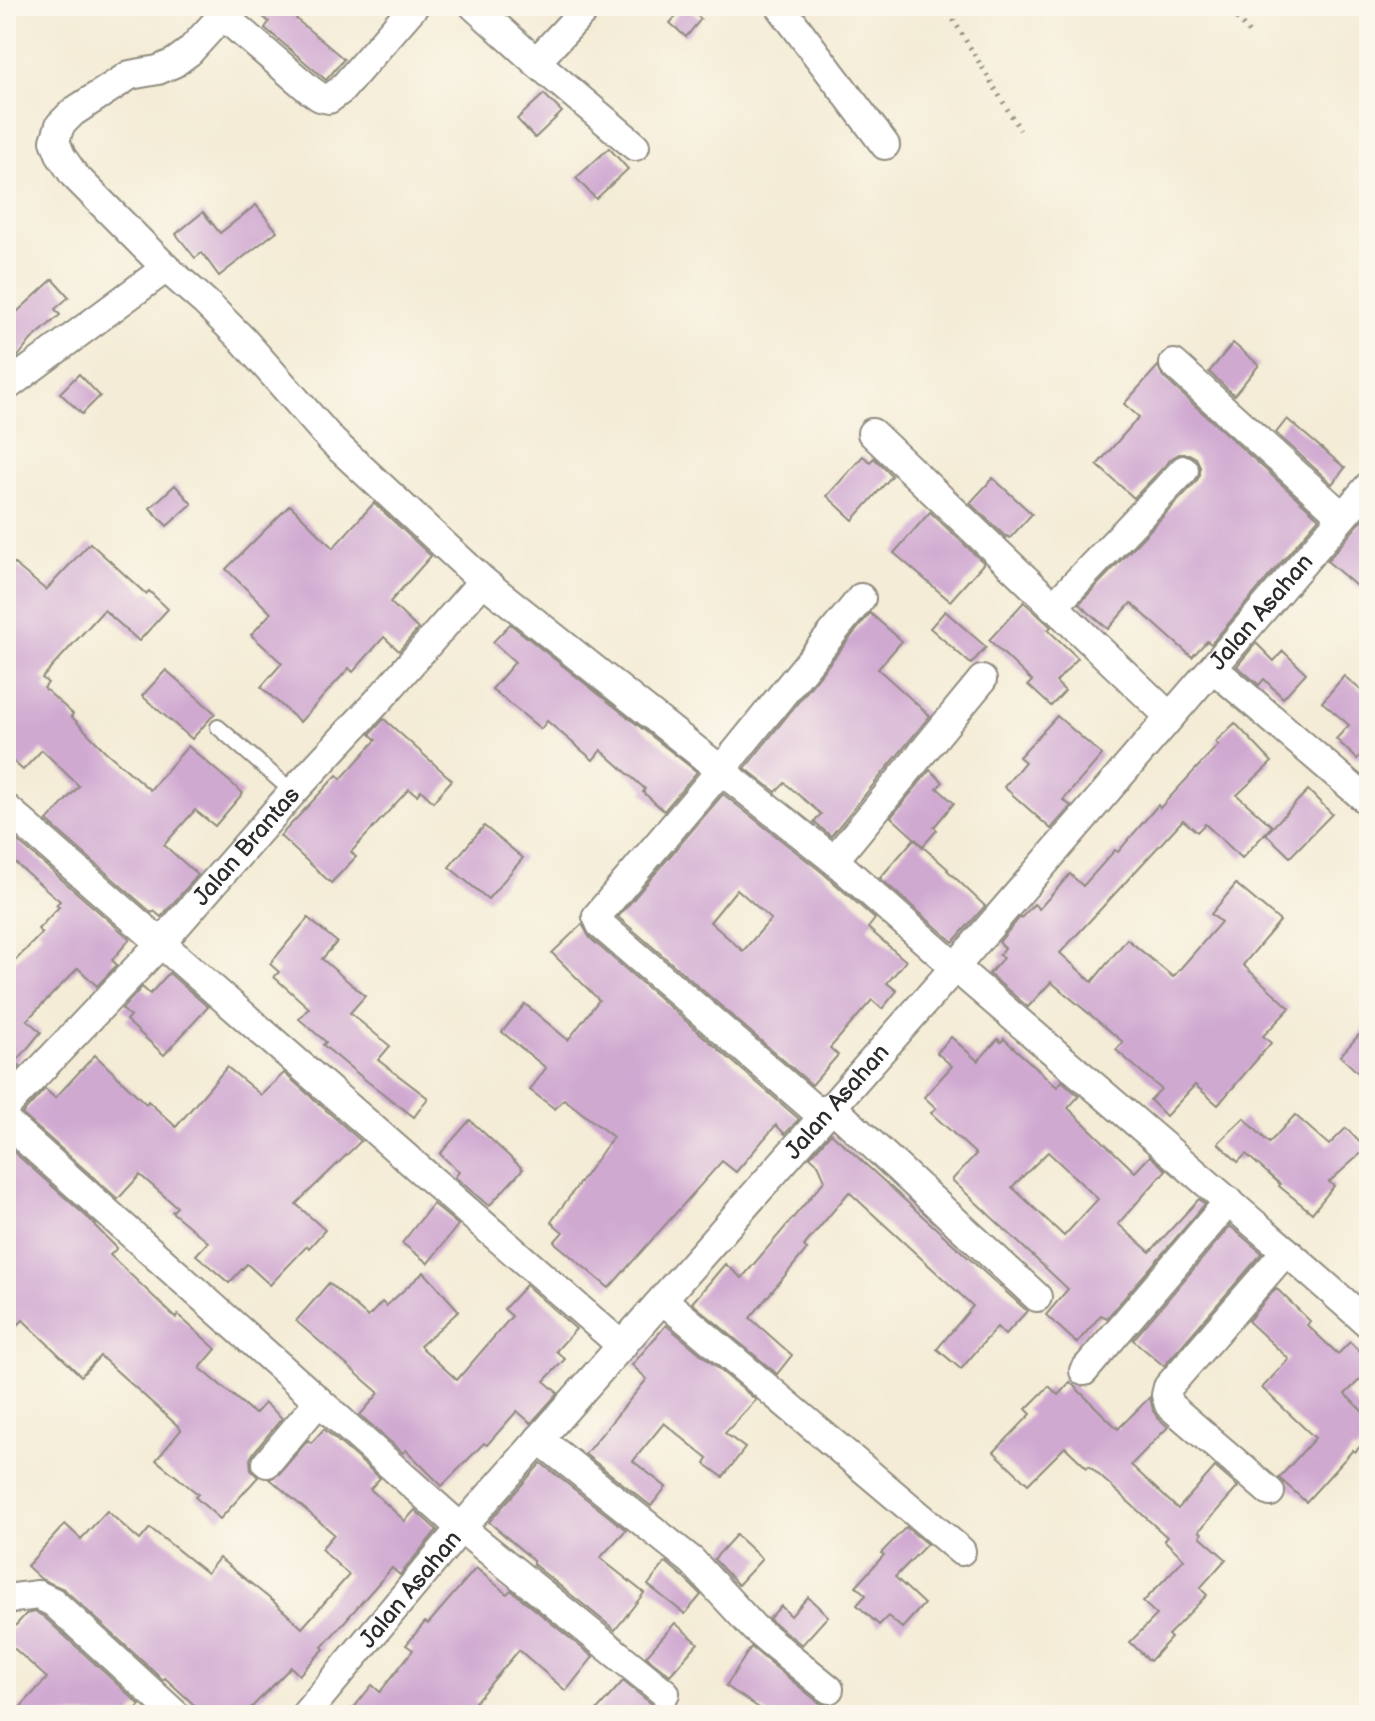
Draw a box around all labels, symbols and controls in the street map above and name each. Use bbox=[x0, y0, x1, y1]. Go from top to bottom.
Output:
street label: Jalan Asahan bbox=[1203, 548, 1319, 676]
street label: Jalan Brantas bbox=[187, 781, 306, 912]
street label: Jalan Asahan bbox=[779, 1038, 896, 1165]
street label: Jalan Asahan bbox=[353, 1525, 468, 1654]

